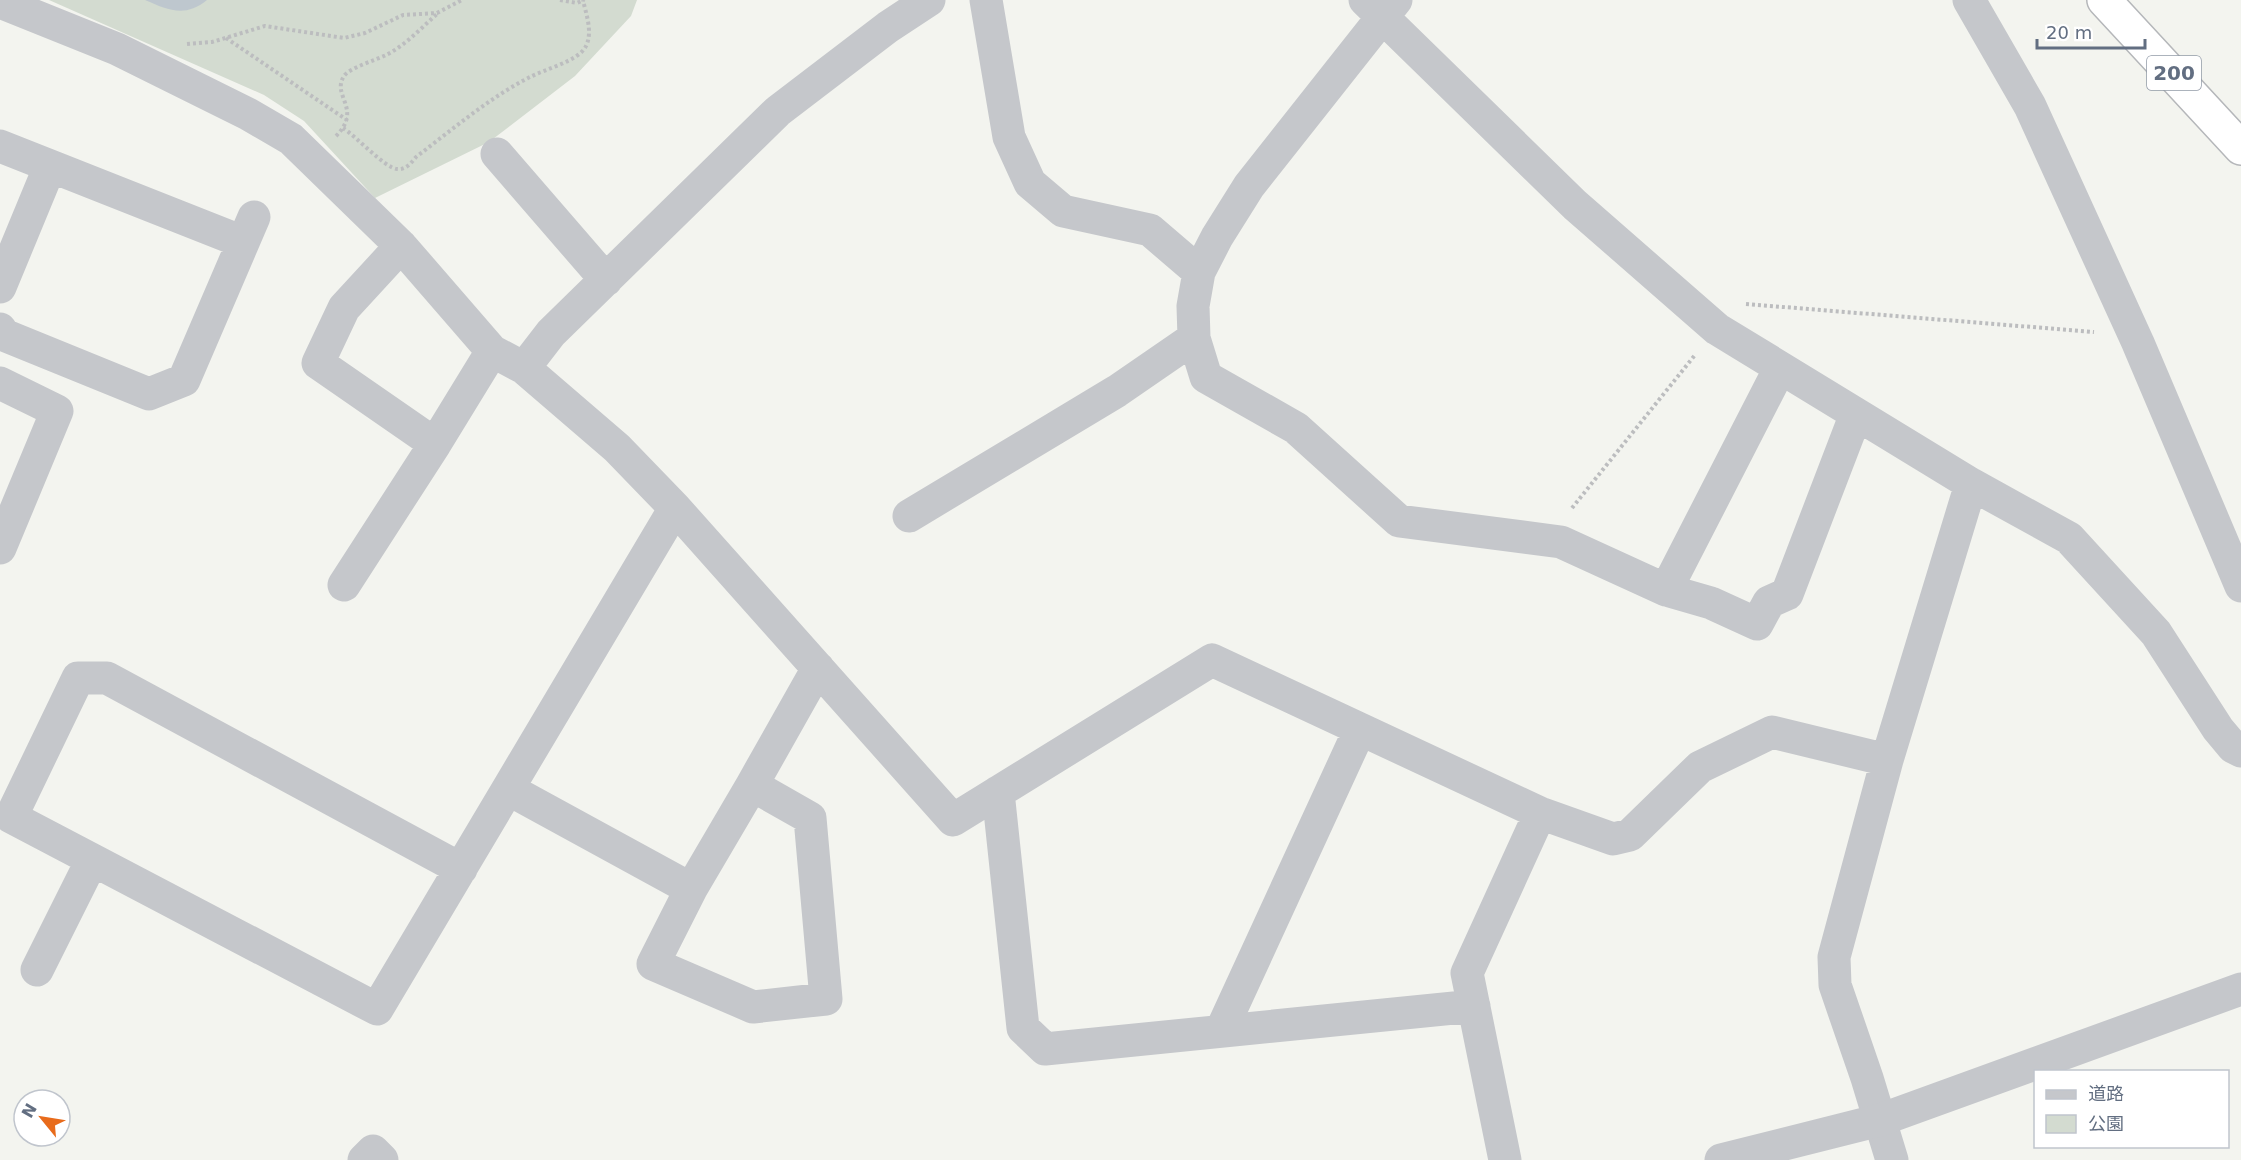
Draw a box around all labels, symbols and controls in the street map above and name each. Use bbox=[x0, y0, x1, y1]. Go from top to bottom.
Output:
scale bar bbox=[2037, 12, 2145, 50]
text: 20 m bbox=[2046, 22, 2092, 43]
road number: 200 bbox=[2147, 56, 2201, 90]
legend bbox=[2034, 1070, 2229, 1148]
text: 道路 bbox=[2088, 1083, 2124, 1104]
north arrow bbox=[12, 1088, 72, 1148]
text: N bbox=[18, 1100, 41, 1121]
text: 公園 bbox=[2088, 1113, 2124, 1134]

